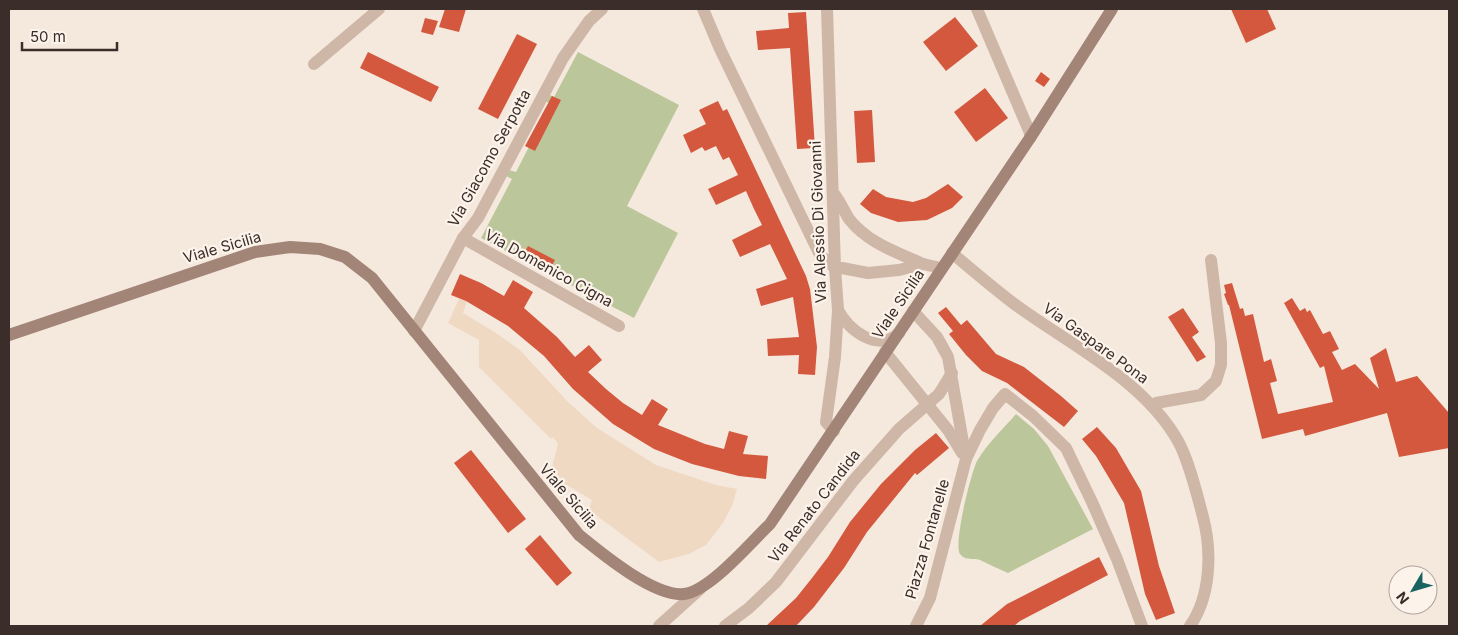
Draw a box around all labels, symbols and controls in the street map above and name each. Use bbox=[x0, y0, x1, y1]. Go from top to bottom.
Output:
scale bar bbox=[22, 20, 118, 52]
text: 50 m bbox=[30, 27, 66, 46]
street label: Via Giacomo Serpotta bbox=[443, 86, 535, 230]
street label: Via Alessio Di Giovanni bbox=[806, 141, 830, 303]
street label: Via Domenico Cigna bbox=[482, 225, 616, 311]
street label: Viale Sicilia bbox=[181, 227, 263, 267]
street label: Viale Sicilia bbox=[868, 265, 928, 343]
street label: Via Gaspare Pona bbox=[1039, 298, 1153, 388]
street label: Via Renato Candida bbox=[764, 445, 864, 567]
street label: Viale Sicilia bbox=[536, 460, 602, 532]
street label: Piazza Fontanelle bbox=[901, 477, 953, 601]
north arrow bbox=[1388, 565, 1438, 615]
text: N bbox=[1392, 589, 1412, 608]

